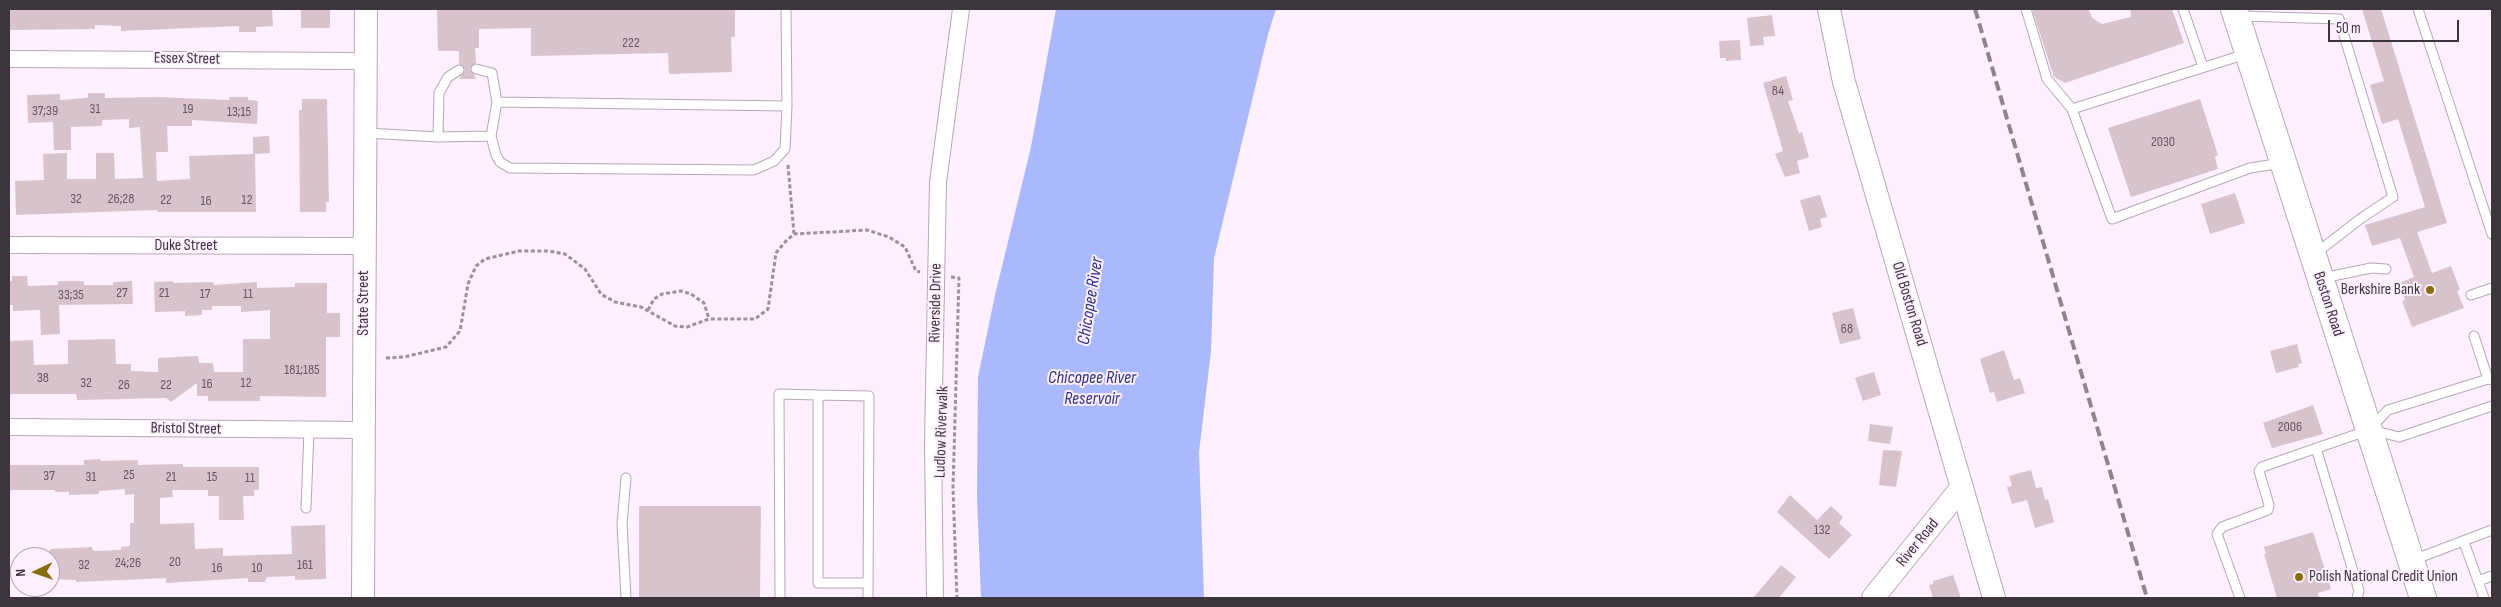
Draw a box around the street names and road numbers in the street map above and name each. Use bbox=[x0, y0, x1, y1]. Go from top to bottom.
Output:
street label: Essex Street bbox=[154, 49, 220, 69]
street label: Duke Street bbox=[154, 236, 218, 256]
street label: Old Boston Road bbox=[1887, 260, 1931, 348]
street label: Riverside Drive bbox=[926, 263, 946, 343]
street label: Boston Road bbox=[2309, 269, 2347, 339]
street label: State Street bbox=[354, 270, 374, 336]
street label: Ludlow Riverwalk bbox=[931, 386, 953, 478]
street label: Bristol Street bbox=[150, 419, 222, 439]
street label: River Road bbox=[1893, 515, 1943, 571]

